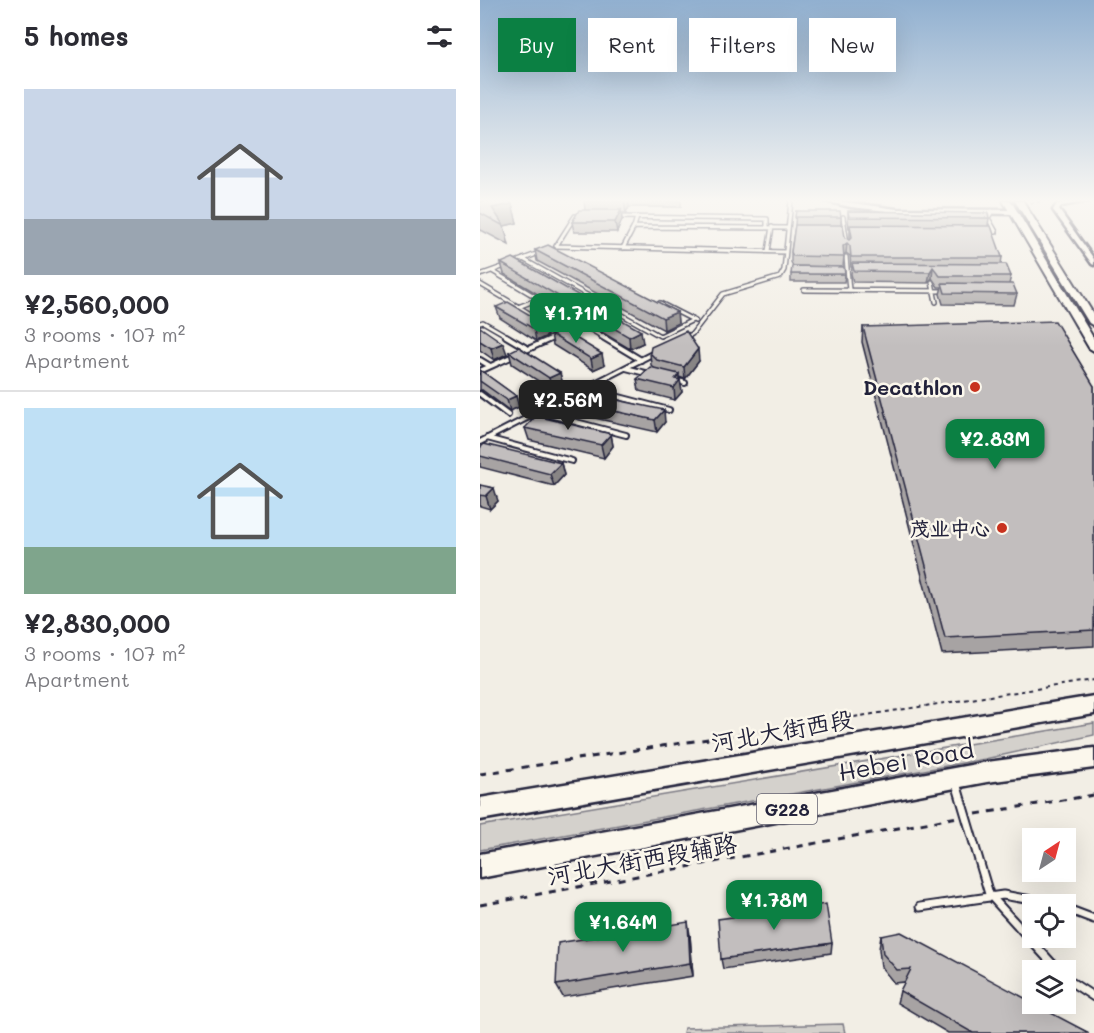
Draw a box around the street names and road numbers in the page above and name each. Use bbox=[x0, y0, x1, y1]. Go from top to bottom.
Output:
street label: 河北大街西段 bbox=[708, 702, 856, 758]
street label: Hebei Road bbox=[836, 733, 976, 787]
road number: G228 bbox=[757, 794, 817, 824]
street label: 河北大街西段辅路 bbox=[545, 827, 739, 891]

